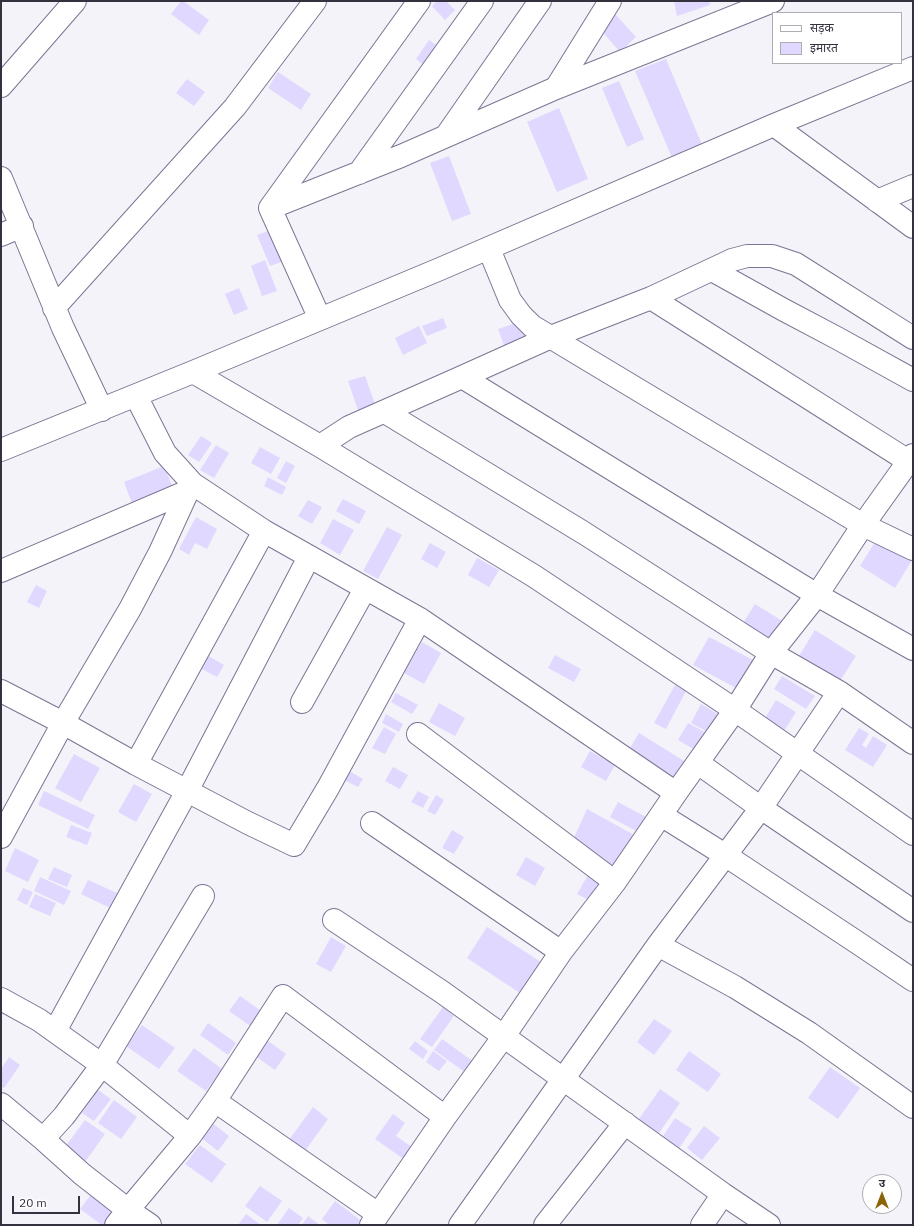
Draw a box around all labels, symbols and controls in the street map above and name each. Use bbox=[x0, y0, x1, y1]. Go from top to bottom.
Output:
legend bbox=[772, 12, 902, 64]
text: सड़क bbox=[810, 20, 834, 35]
text: इमारत bbox=[810, 40, 838, 55]
north arrow bbox=[862, 1174, 902, 1214]
text: उ bbox=[879, 1176, 885, 1190]
scale bar bbox=[14, 1188, 82, 1214]
text: 20 m bbox=[19, 1195, 47, 1210]

